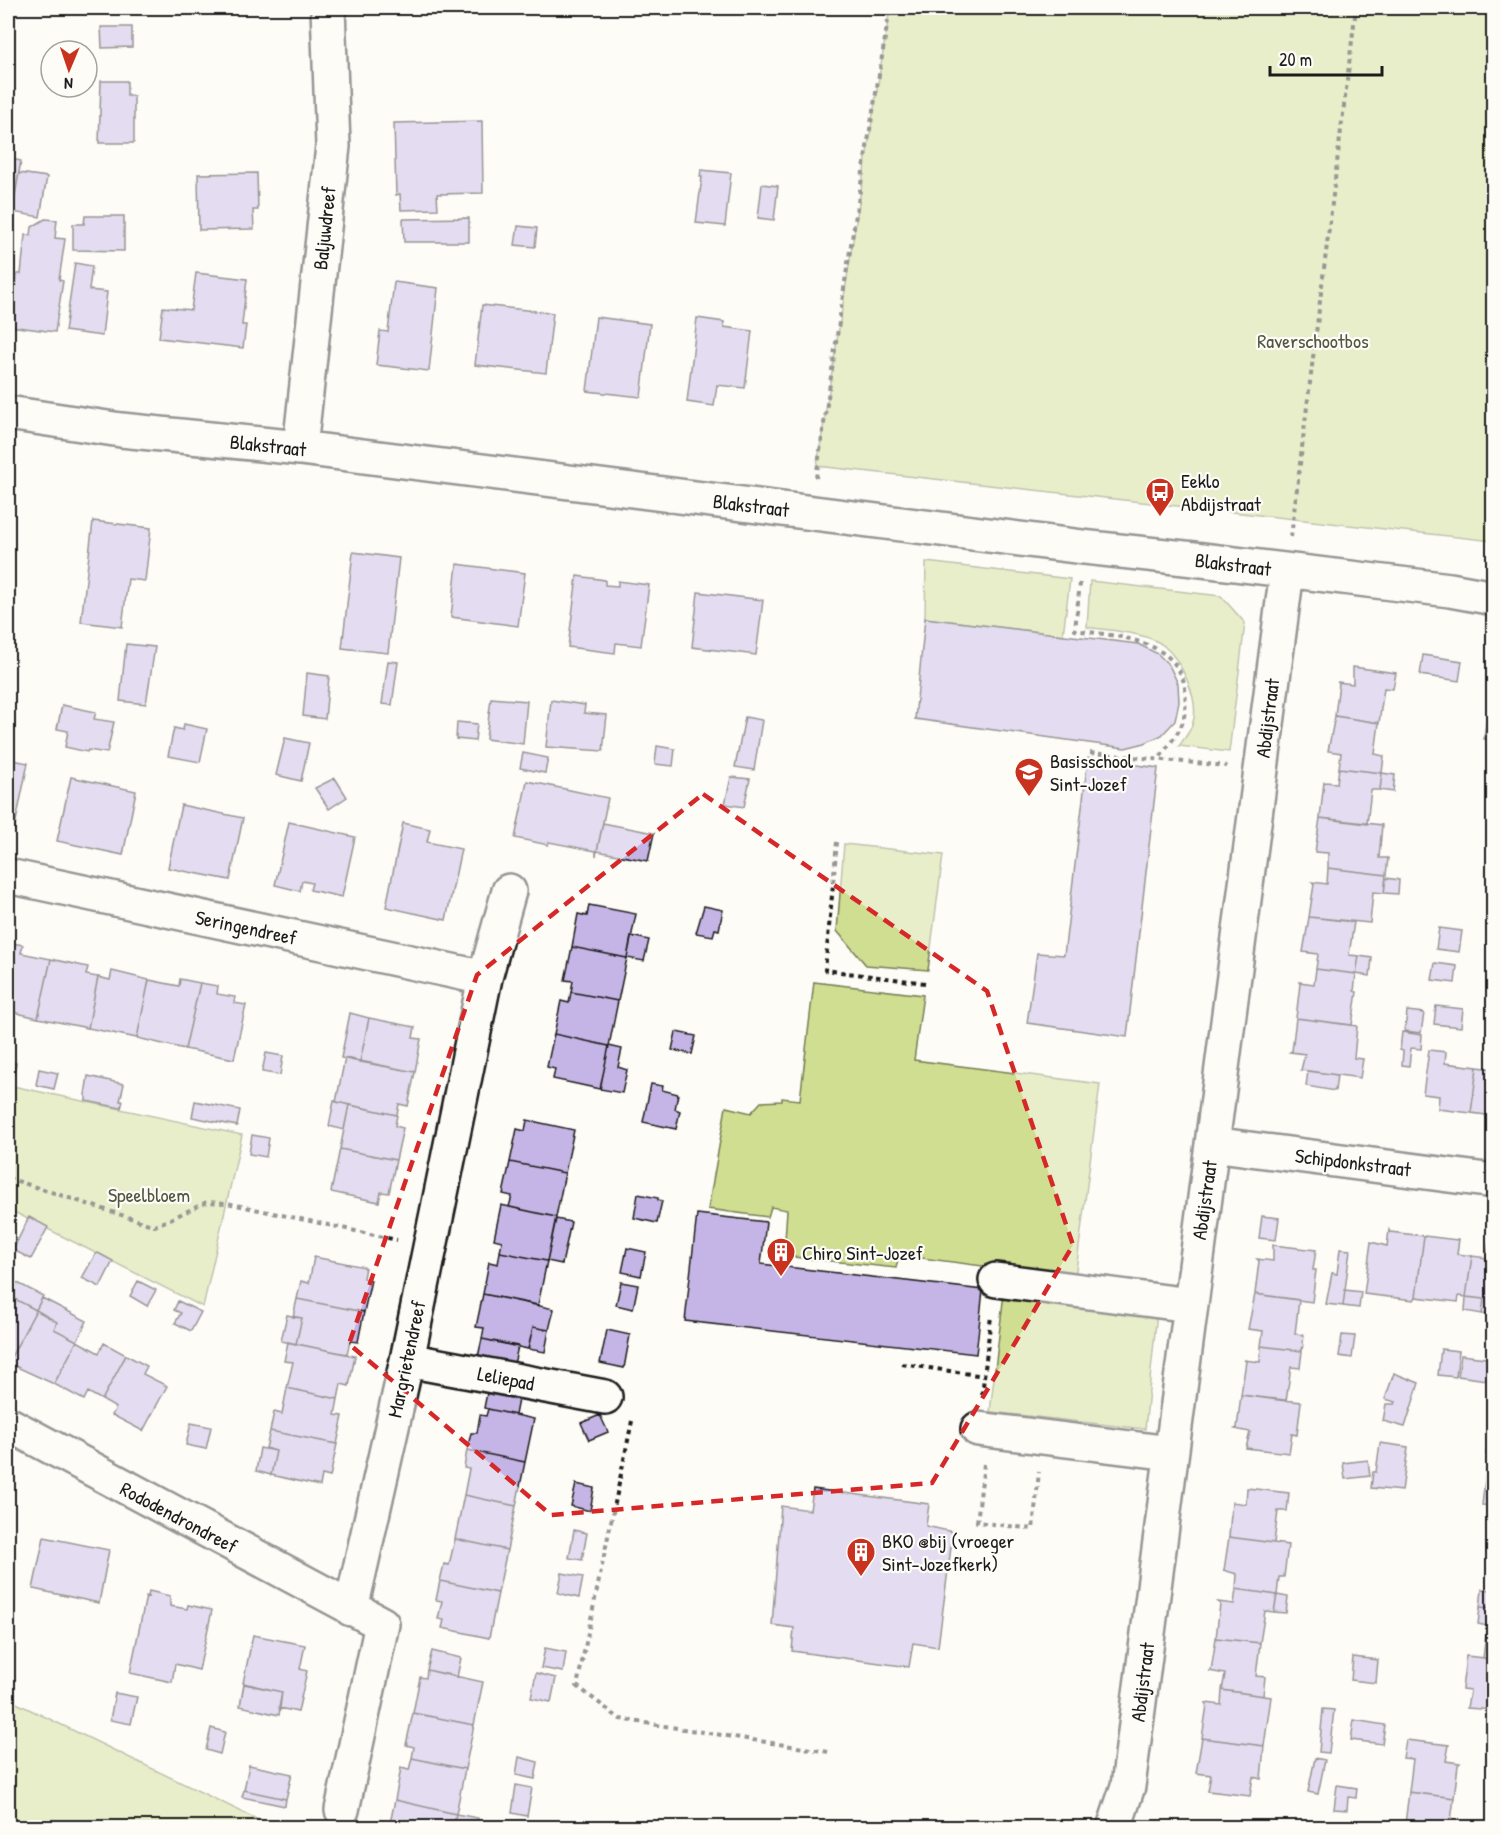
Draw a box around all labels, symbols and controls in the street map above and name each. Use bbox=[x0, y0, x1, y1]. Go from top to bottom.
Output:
north arrow bbox=[39, 39, 99, 99]
scale bar bbox=[1270, 39, 1382, 77]
text: 20 m bbox=[1279, 47, 1312, 72]
text: N bbox=[63, 73, 73, 95]
street label: Baljuwdreef bbox=[306, 185, 342, 271]
park label: Raverschootbos bbox=[1257, 327, 1369, 354]
street label: Blakstraat bbox=[229, 428, 309, 463]
place label: Eeklo Abdijstraat bbox=[1181, 467, 1262, 517]
bus stop icon: Eeklo Abdijstraat bbox=[1144, 476, 1176, 518]
street label: Blakstraat bbox=[711, 487, 792, 523]
street label: Blakstraat bbox=[1193, 546, 1274, 582]
street label: Abdijstraat bbox=[1249, 676, 1285, 759]
place label: Basisschool Sint-Jozef bbox=[1050, 747, 1134, 797]
school or university icon: Basisschool Sint-Jozef bbox=[1013, 756, 1045, 798]
street label: Seringendreef bbox=[193, 903, 299, 951]
street label: Schipdonkstraat bbox=[1294, 1142, 1414, 1183]
street label: Abdijstraat bbox=[1185, 1157, 1223, 1241]
park label: Speelbloem bbox=[108, 1181, 190, 1208]
building icon: Chiro Sint-Jozef bbox=[765, 1236, 797, 1278]
place label: Chiro Sint-Jozef bbox=[802, 1239, 923, 1266]
street label: Margrietendreef bbox=[380, 1298, 432, 1420]
street label: Leliepad bbox=[475, 1359, 537, 1397]
street label: Rododendrondreef bbox=[116, 1475, 242, 1559]
place label: BKO @bij (vroeger Sint-Jozefkerk) bbox=[882, 1527, 1015, 1577]
building icon: BKO @bij (vroeger Sint-Jozefkerk) bbox=[845, 1536, 877, 1578]
street label: Abdijstraat bbox=[1124, 1640, 1160, 1723]

